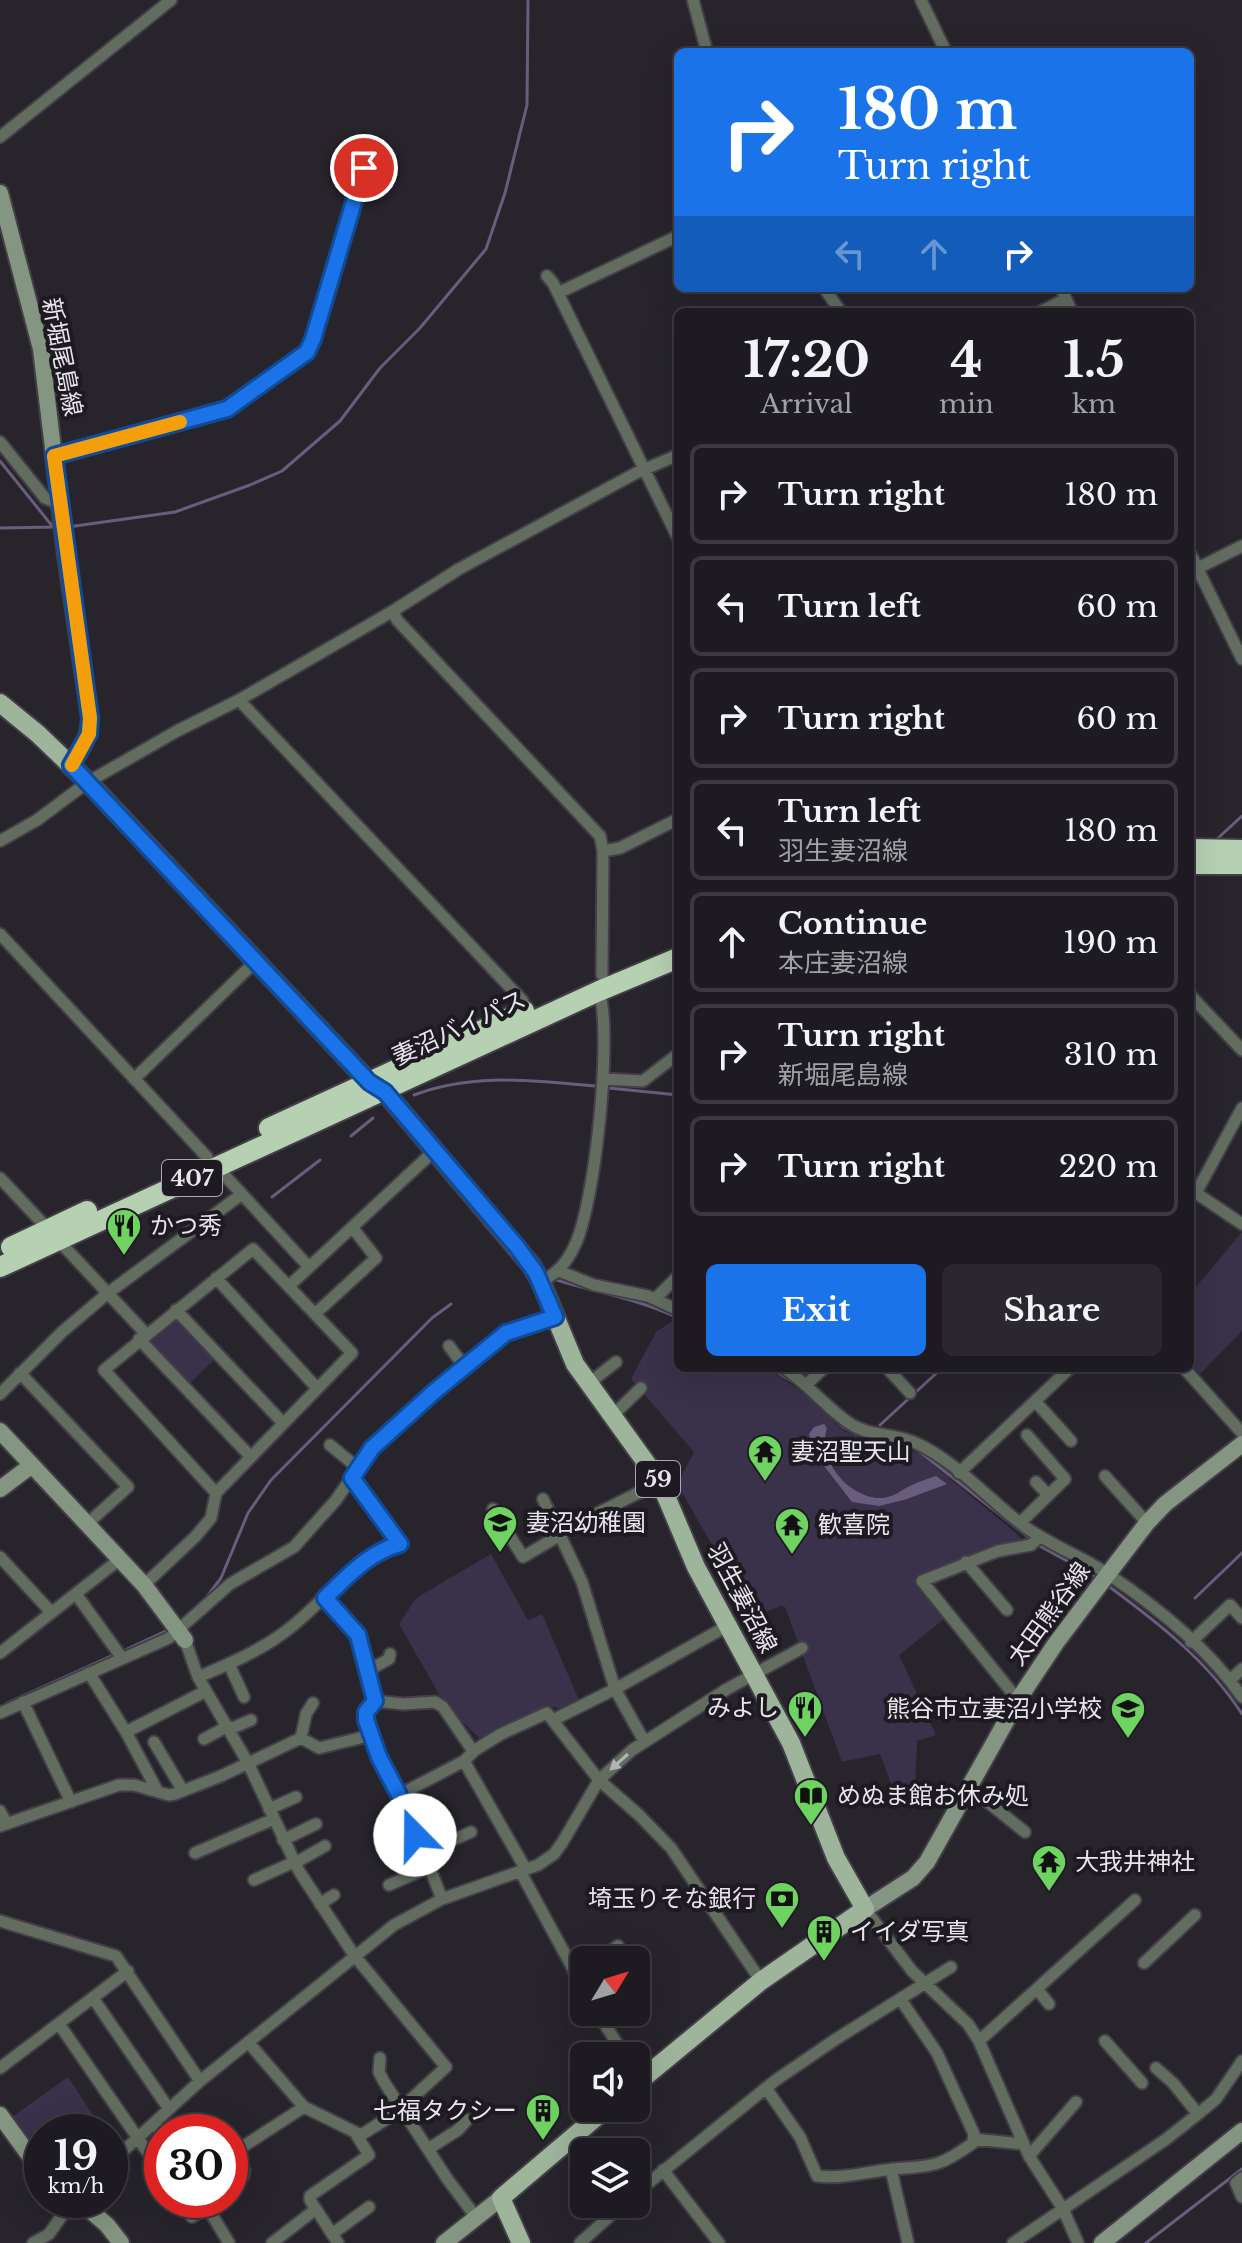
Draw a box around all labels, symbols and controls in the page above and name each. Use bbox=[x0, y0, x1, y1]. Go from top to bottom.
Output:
text: 180 m bbox=[838, 75, 1017, 144]
icon: right bbox=[706, 80, 810, 184]
pin bbox=[330, 134, 398, 202]
text: Turn right bbox=[838, 144, 1031, 189]
icon: arrive bbox=[342, 146, 386, 190]
icon: left bbox=[828, 232, 872, 276]
icon: ahead bbox=[912, 232, 956, 276]
icon: right bbox=[996, 232, 1040, 276]
street label: 新堀尾島線 bbox=[37, 295, 88, 419]
text: 17:20 bbox=[743, 330, 870, 390]
text: 4 bbox=[950, 330, 982, 390]
text: 1.5 bbox=[1063, 330, 1125, 390]
text: Arrival bbox=[761, 388, 853, 420]
text: min bbox=[939, 388, 994, 420]
text: km bbox=[1072, 388, 1116, 420]
icon: right bbox=[710, 472, 754, 516]
text: Turn right bbox=[778, 476, 945, 513]
text: 180 m bbox=[1064, 476, 1158, 513]
icon: left bbox=[710, 584, 754, 628]
text: Turn left bbox=[778, 588, 921, 625]
text: 60 m bbox=[1076, 588, 1158, 625]
icon: right bbox=[710, 696, 754, 740]
text: Turn right bbox=[778, 700, 945, 737]
text: 60 m bbox=[1076, 700, 1158, 737]
text: Turn left bbox=[778, 793, 921, 830]
icon: left bbox=[710, 808, 754, 852]
text: 180 m bbox=[1064, 812, 1158, 849]
text: 羽生妻沼線 bbox=[778, 835, 908, 867]
text: Continue bbox=[778, 905, 927, 942]
icon: ahead bbox=[710, 920, 754, 964]
text: 190 m bbox=[1063, 924, 1158, 961]
text: 本庄妻沼線 bbox=[778, 947, 908, 979]
street label: 妻沼バイパス bbox=[388, 984, 530, 1071]
text: Turn right bbox=[778, 1017, 945, 1054]
icon: right bbox=[710, 1032, 754, 1076]
text: 310 m bbox=[1064, 1036, 1158, 1073]
text: 新堀尾島線 bbox=[778, 1059, 908, 1091]
icon: right bbox=[710, 1144, 754, 1188]
text: Turn right bbox=[778, 1148, 945, 1185]
text: 220 m bbox=[1059, 1148, 1158, 1185]
road number: 407 bbox=[162, 1160, 222, 1196]
restaurant icon: かつ秀 bbox=[105, 1207, 143, 1257]
place label: かつ秀 bbox=[150, 1211, 222, 1240]
button: Exit bbox=[706, 1264, 926, 1356]
button: Share bbox=[942, 1264, 1162, 1356]
temple icon: 妻沼聖天山 bbox=[746, 1433, 784, 1483]
place label: 妻沼聖天山 bbox=[791, 1437, 911, 1466]
road number: 59 bbox=[636, 1461, 680, 1497]
school or university icon: 妻沼幼稚園 bbox=[481, 1504, 519, 1554]
temple icon: 歓喜院 bbox=[773, 1506, 811, 1556]
place label: 妻沼幼稚園 bbox=[526, 1508, 646, 1537]
place label: 歓喜院 bbox=[818, 1510, 890, 1539]
street label: 羽生妻沼線 bbox=[701, 1538, 783, 1658]
street label: 太田熊谷線 bbox=[1002, 1557, 1096, 1671]
restaurant icon: みよし bbox=[786, 1689, 824, 1739]
school or university icon: 熊谷市立妻沼小学校 bbox=[1109, 1690, 1147, 1740]
place label: みよし bbox=[707, 1693, 779, 1722]
place label: 熊谷市立妻沼小学校 bbox=[886, 1694, 1102, 1723]
one-way arrow bbox=[610, 1753, 629, 1771]
library icon: めぬま館お休み処 bbox=[792, 1777, 830, 1827]
place label: めぬま館お休み処 bbox=[837, 1781, 1029, 1810]
position arrow bbox=[373, 1793, 457, 1877]
temple icon: 大我井神社 bbox=[1030, 1843, 1068, 1893]
place label: 大我井神社 bbox=[1075, 1847, 1195, 1876]
bank icon: 埼玉りそな銀行 bbox=[763, 1880, 801, 1930]
place label: 埼玉りそな銀行 bbox=[588, 1884, 756, 1913]
building icon: イイダ写真 bbox=[805, 1913, 843, 1963]
place label: イイダ写真 bbox=[850, 1917, 969, 1946]
north arrow bbox=[570, 1946, 650, 2026]
map controls bbox=[570, 1946, 650, 2218]
button: sound bbox=[570, 2042, 650, 2122]
building icon: 七福タクシー bbox=[524, 2092, 562, 2142]
place label: 七福タクシー bbox=[373, 2096, 517, 2125]
speed limit sign: 30 bbox=[144, 2114, 248, 2218]
text: 19 bbox=[54, 2131, 98, 2181]
button: layers bbox=[570, 2138, 650, 2218]
text: km/h bbox=[48, 2174, 104, 2198]

